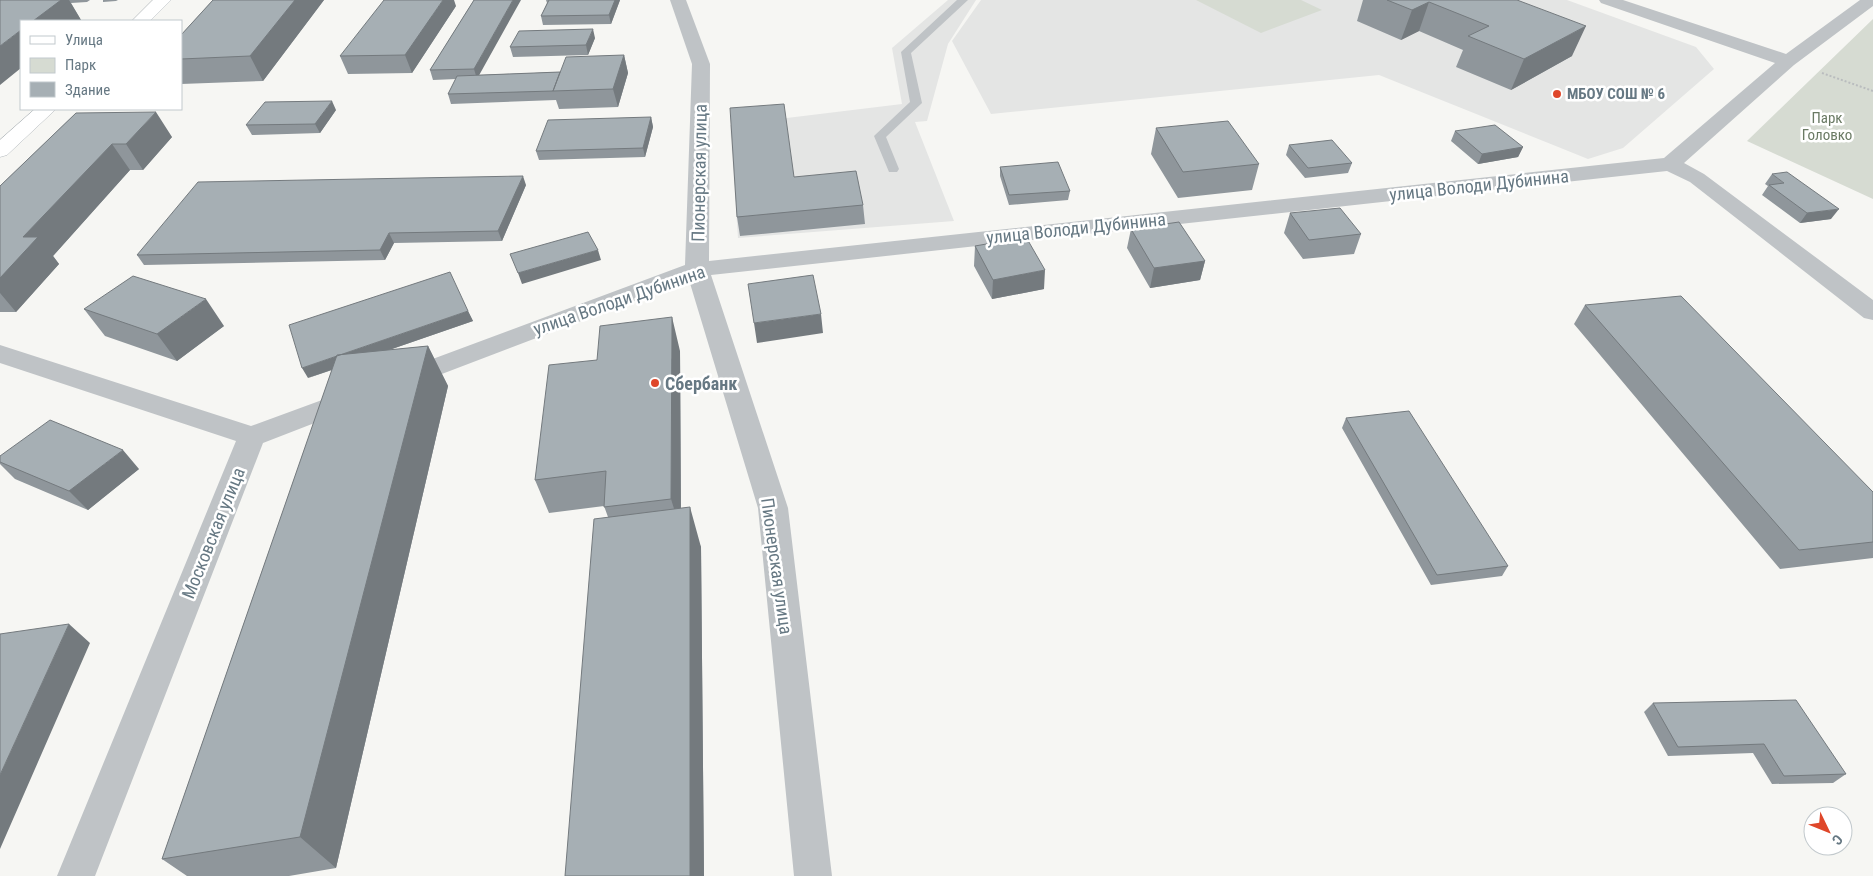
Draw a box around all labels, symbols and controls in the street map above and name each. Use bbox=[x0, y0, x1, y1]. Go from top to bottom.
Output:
legend bbox=[20, 20, 182, 110]
text: Улица bbox=[65, 31, 103, 49]
text: Парк bbox=[65, 56, 96, 74]
text: Здание bbox=[65, 81, 110, 99]
place label: МБОУ СОШ № 6 bbox=[1567, 85, 1665, 103]
marker: МБОУ СОШ № 6 bbox=[1551, 88, 1563, 100]
street label: Пионерская улица bbox=[687, 104, 711, 242]
park label: Парк Головко bbox=[1802, 109, 1852, 144]
street label: улица Володи Дубинина bbox=[1388, 165, 1570, 205]
street label: улица Володи Дубинина bbox=[985, 208, 1167, 248]
street label: улица Володи Дубинина bbox=[530, 261, 708, 339]
place label: Сбербанк bbox=[665, 373, 737, 394]
marker: Сбербанк bbox=[649, 377, 661, 389]
street label: Московская улица bbox=[177, 464, 249, 602]
street label: Пионерская улица bbox=[757, 496, 797, 636]
north arrow bbox=[1803, 806, 1853, 856]
text: С bbox=[1829, 831, 1846, 848]

